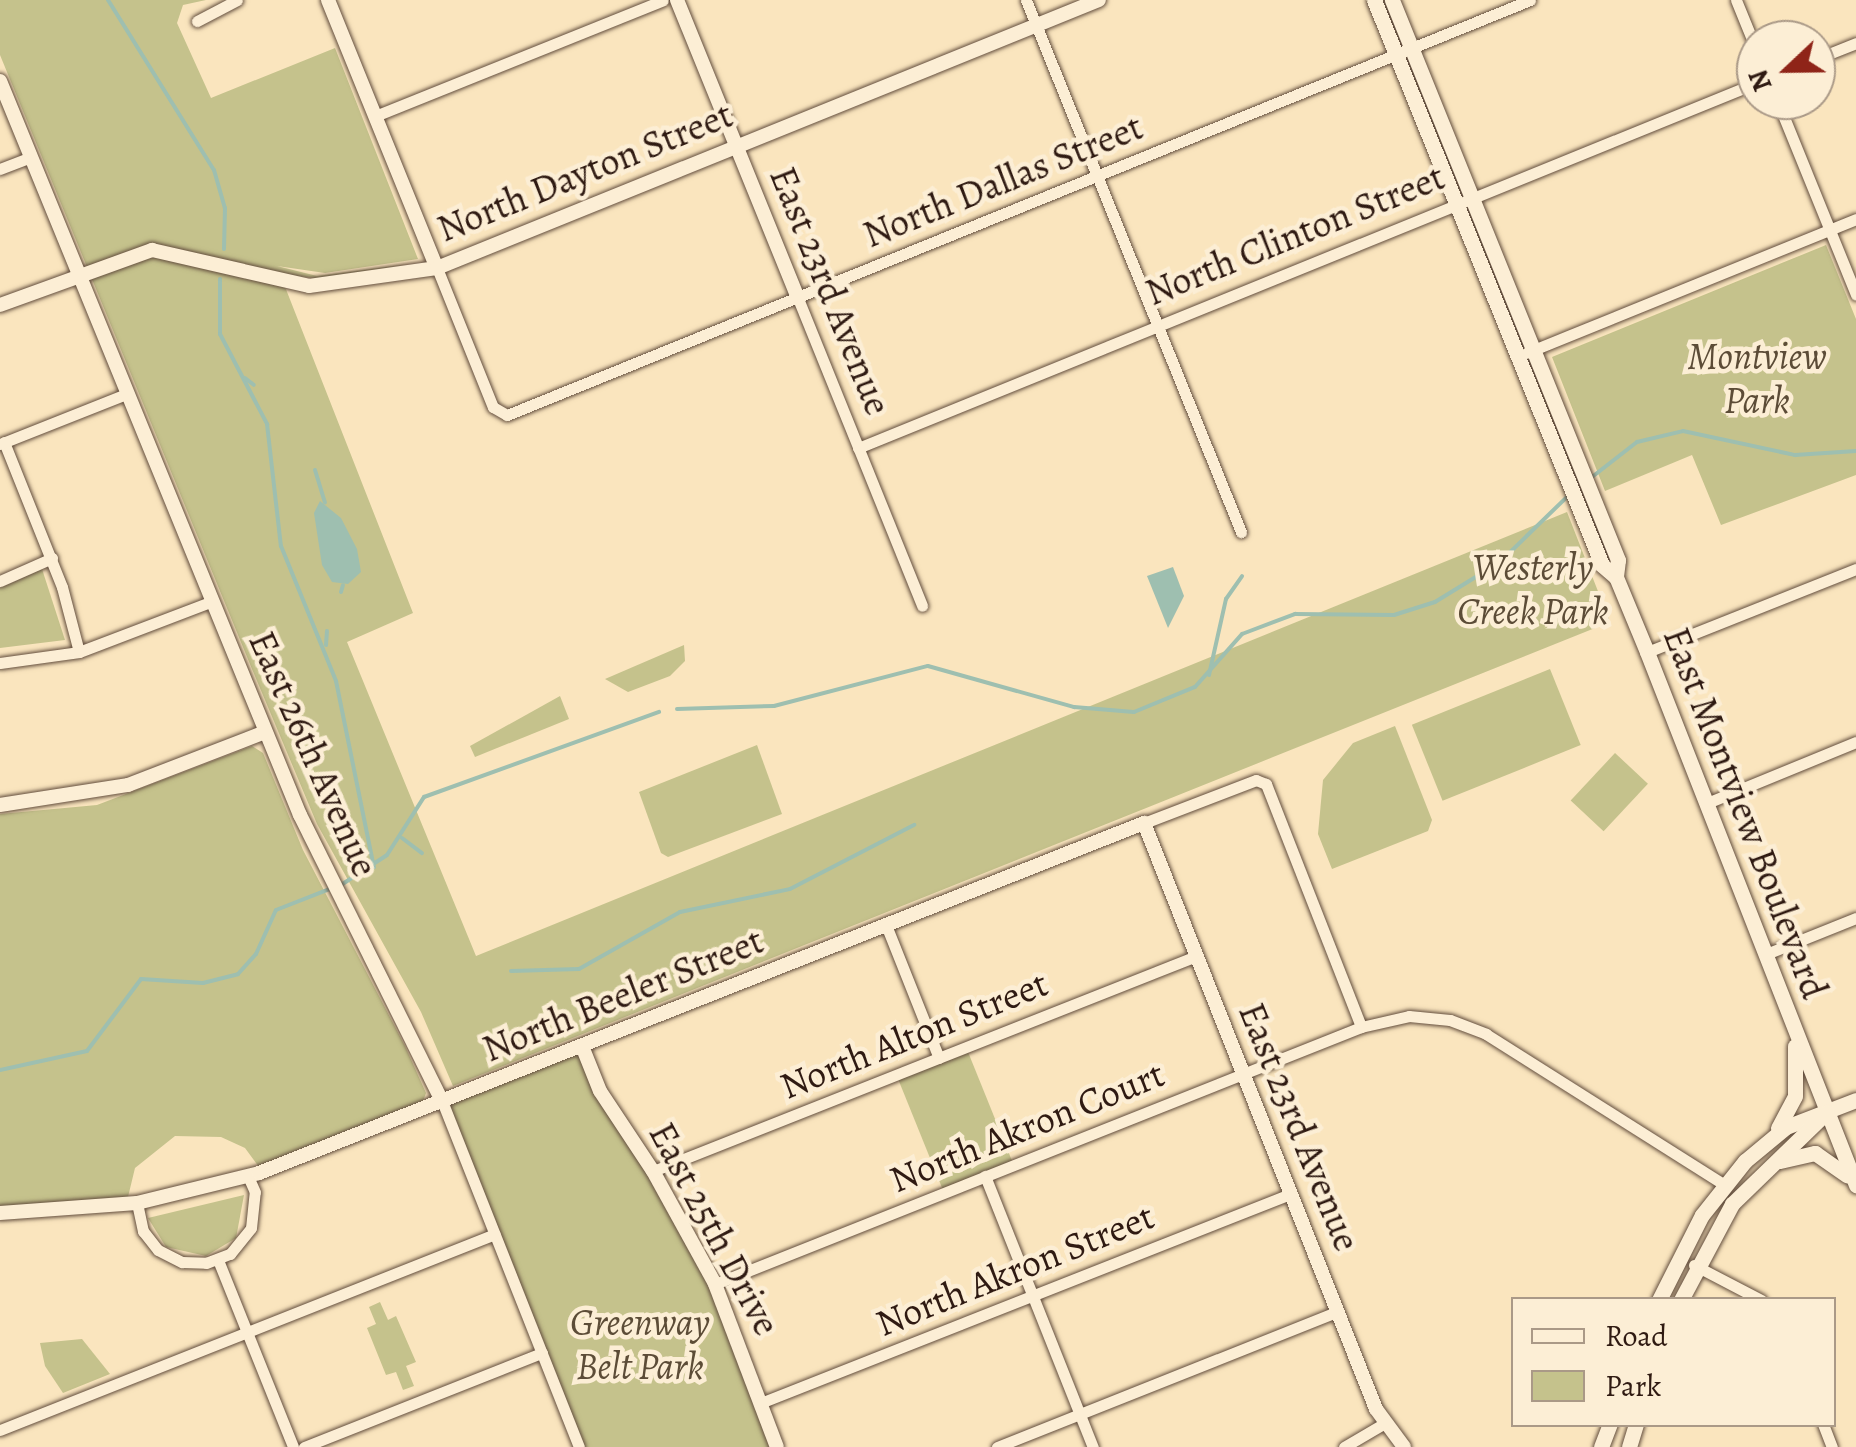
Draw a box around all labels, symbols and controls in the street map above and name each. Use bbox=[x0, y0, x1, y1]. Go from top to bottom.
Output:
north arrow bbox=[1736, 20, 1836, 120]
text: N bbox=[1739, 64, 1781, 97]
street label: North Dayton Street bbox=[431, 92, 739, 252]
street label: North Dallas Street bbox=[857, 104, 1149, 258]
street label: North Clinton Street bbox=[1139, 154, 1451, 316]
street label: East 23rd Avenue bbox=[759, 160, 901, 422]
park label: Montview Park bbox=[1687, 334, 1827, 424]
park label: Westerly Creek Park bbox=[1457, 545, 1609, 634]
street label: East Montview Boulevard bbox=[1653, 621, 1837, 1005]
street label: East 26th Avenue bbox=[239, 624, 387, 884]
street label: North Beeler Street bbox=[476, 918, 770, 1072]
street label: North Alton Street bbox=[774, 961, 1054, 1109]
street label: East 23rd Avenue bbox=[1228, 996, 1370, 1258]
street label: North Akron Court bbox=[883, 1051, 1171, 1203]
street label: East 25th Drive bbox=[639, 1115, 789, 1343]
street label: North Akron Street bbox=[869, 1193, 1161, 1347]
legend bbox=[1511, 1297, 1836, 1427]
park label: Greenway Belt Park bbox=[570, 1300, 710, 1390]
text: Road bbox=[1605, 1316, 1667, 1356]
text: Park bbox=[1605, 1366, 1661, 1406]

